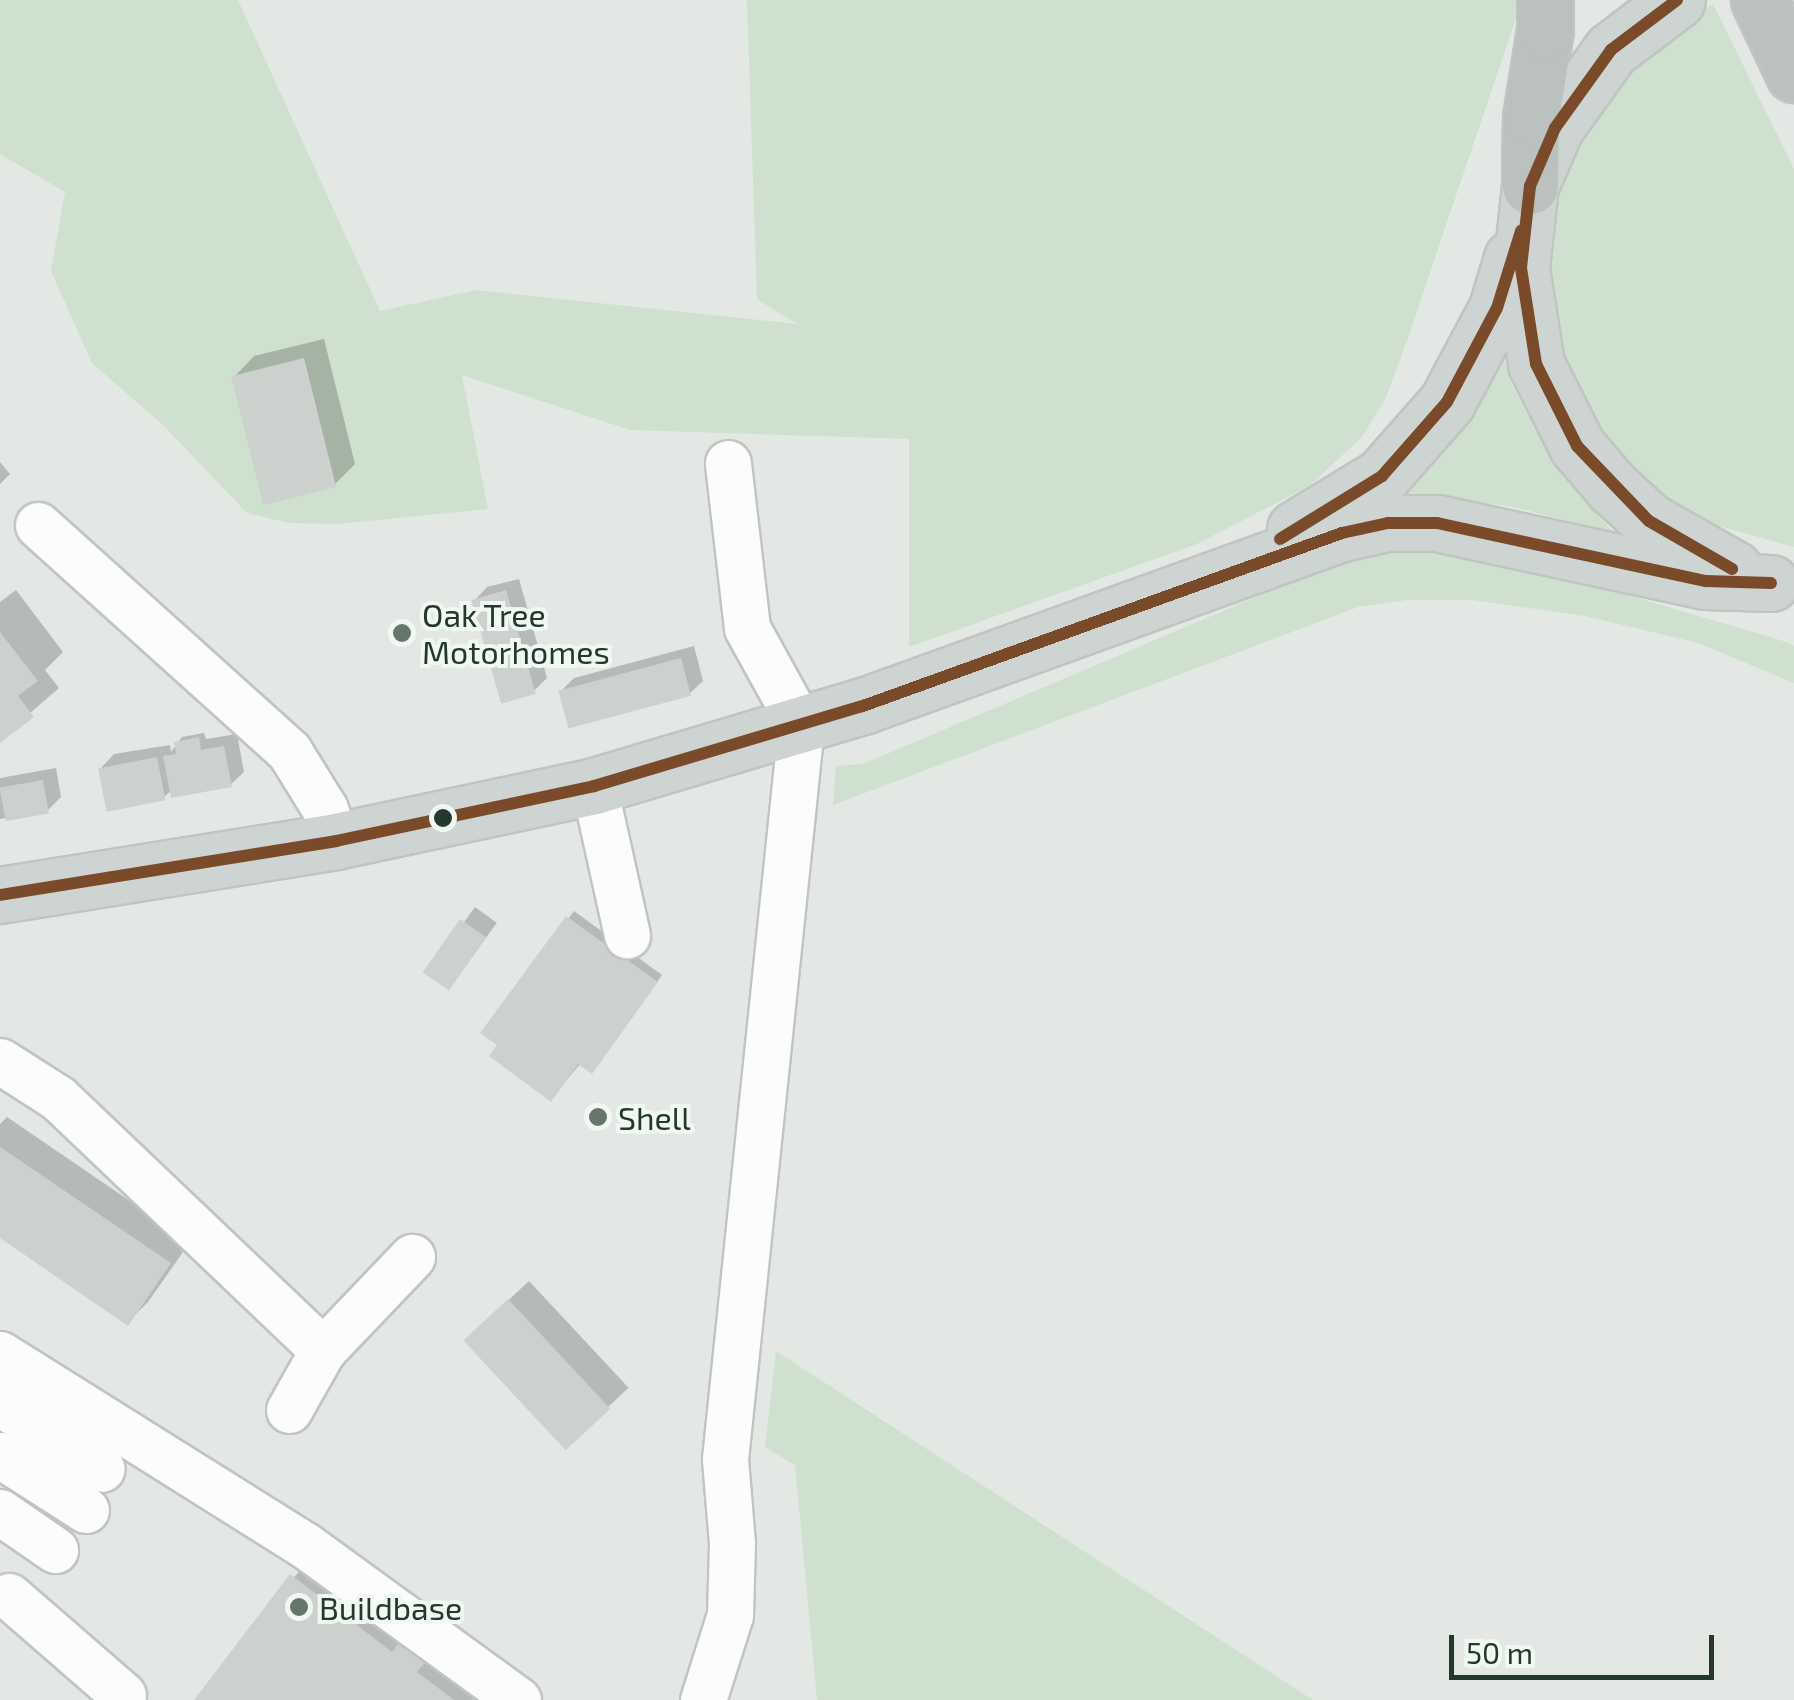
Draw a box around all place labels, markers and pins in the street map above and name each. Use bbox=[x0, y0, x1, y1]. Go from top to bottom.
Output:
place label: Oak Tree Motorhomes bbox=[422, 596, 610, 671]
marker: Oak Tree Motorhomes bbox=[391, 622, 413, 644]
unlabelled marker bbox=[433, 808, 453, 828]
place label: Shell bbox=[618, 1098, 691, 1136]
marker: Shell bbox=[587, 1106, 609, 1128]
place label: Buildbase bbox=[319, 1588, 462, 1626]
marker: Buildbase bbox=[288, 1596, 310, 1618]

